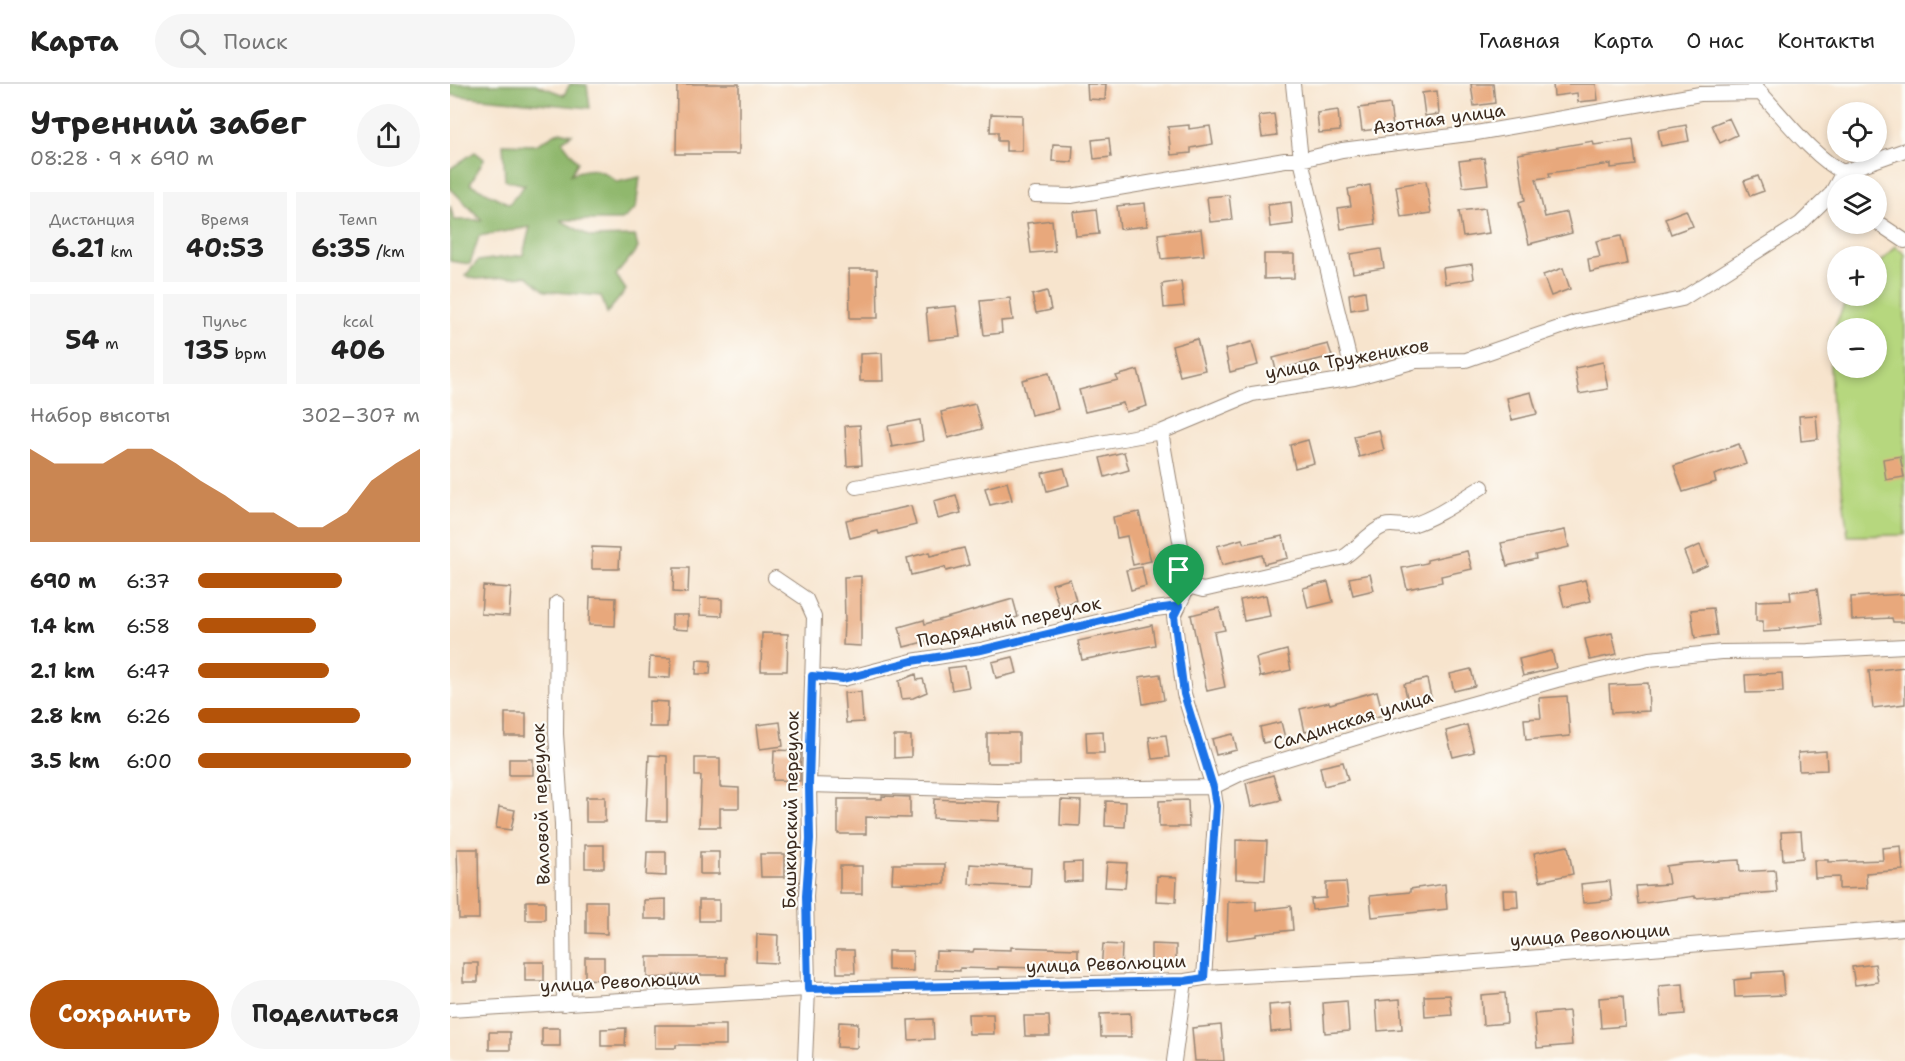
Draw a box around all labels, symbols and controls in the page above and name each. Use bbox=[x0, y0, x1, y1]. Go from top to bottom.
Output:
search box bbox=[155, 14, 575, 68]
text: Карта bbox=[30, 22, 119, 60]
icon: search bbox=[176, 25, 209, 58]
text: Поиск bbox=[224, 27, 288, 56]
text: Главная bbox=[1479, 27, 1560, 55]
text: Карта bbox=[1593, 27, 1653, 55]
text: О нас bbox=[1686, 27, 1744, 55]
text: Контакты bbox=[1777, 27, 1875, 55]
street label: Азотная улица bbox=[1371, 98, 1507, 140]
text: Утренний забег bbox=[30, 100, 307, 145]
map controls bbox=[1827, 102, 1887, 378]
button: locate bbox=[1827, 102, 1887, 162]
button: share bbox=[357, 104, 420, 167]
text: 08:28 · 9 × 690 m bbox=[30, 145, 214, 171]
button: layers bbox=[1827, 174, 1887, 234]
text: Дистанция bbox=[49, 209, 135, 230]
text: Время bbox=[201, 209, 249, 230]
text: Темп bbox=[339, 209, 377, 230]
text: 6.21 bbox=[51, 230, 105, 265]
text: 40:53 bbox=[186, 230, 264, 265]
text: 6:35 bbox=[311, 230, 371, 265]
text: km bbox=[105, 241, 133, 262]
text: /km bbox=[371, 241, 405, 262]
button: + bbox=[1827, 246, 1887, 306]
text: Пульс bbox=[203, 311, 247, 332]
text: kcal bbox=[342, 311, 374, 332]
button: − bbox=[1827, 318, 1887, 378]
text: 54 bbox=[65, 322, 100, 357]
text: 135 bbox=[183, 332, 229, 367]
text: 406 bbox=[331, 332, 385, 367]
text: m bbox=[100, 333, 119, 354]
street label: улица Тружеников bbox=[1263, 333, 1431, 385]
text: bpm bbox=[229, 343, 267, 364]
text: Набор высоты bbox=[30, 402, 170, 428]
text: 302–307 m bbox=[301, 402, 420, 428]
pin bbox=[1153, 544, 1204, 606]
icon: arrive bbox=[1162, 553, 1195, 586]
text: 690 m bbox=[30, 568, 96, 594]
text: 6:37 bbox=[126, 568, 170, 594]
street label: Подрядный переулок bbox=[915, 591, 1104, 653]
text: 1.4 km bbox=[30, 613, 95, 639]
text: 6:58 bbox=[126, 613, 170, 639]
text: 2.1 km bbox=[30, 658, 95, 684]
text: 6:47 bbox=[126, 658, 170, 684]
street label: Салдинская улица bbox=[1270, 684, 1436, 756]
text: 2.8 km bbox=[30, 703, 101, 729]
text: 6:26 bbox=[126, 703, 171, 729]
street label: Башкирский переулок bbox=[777, 710, 805, 909]
street label: Валовой переулок bbox=[526, 722, 556, 885]
text: 3.5 km bbox=[30, 748, 100, 774]
text: 6:00 bbox=[126, 748, 172, 774]
street label: улица Революции bbox=[1509, 917, 1671, 953]
street label: улица Революции bbox=[1026, 949, 1187, 979]
street label: улица Революции bbox=[539, 966, 701, 998]
button: Сохранить bbox=[30, 980, 219, 1049]
button: Поделиться bbox=[231, 980, 420, 1049]

